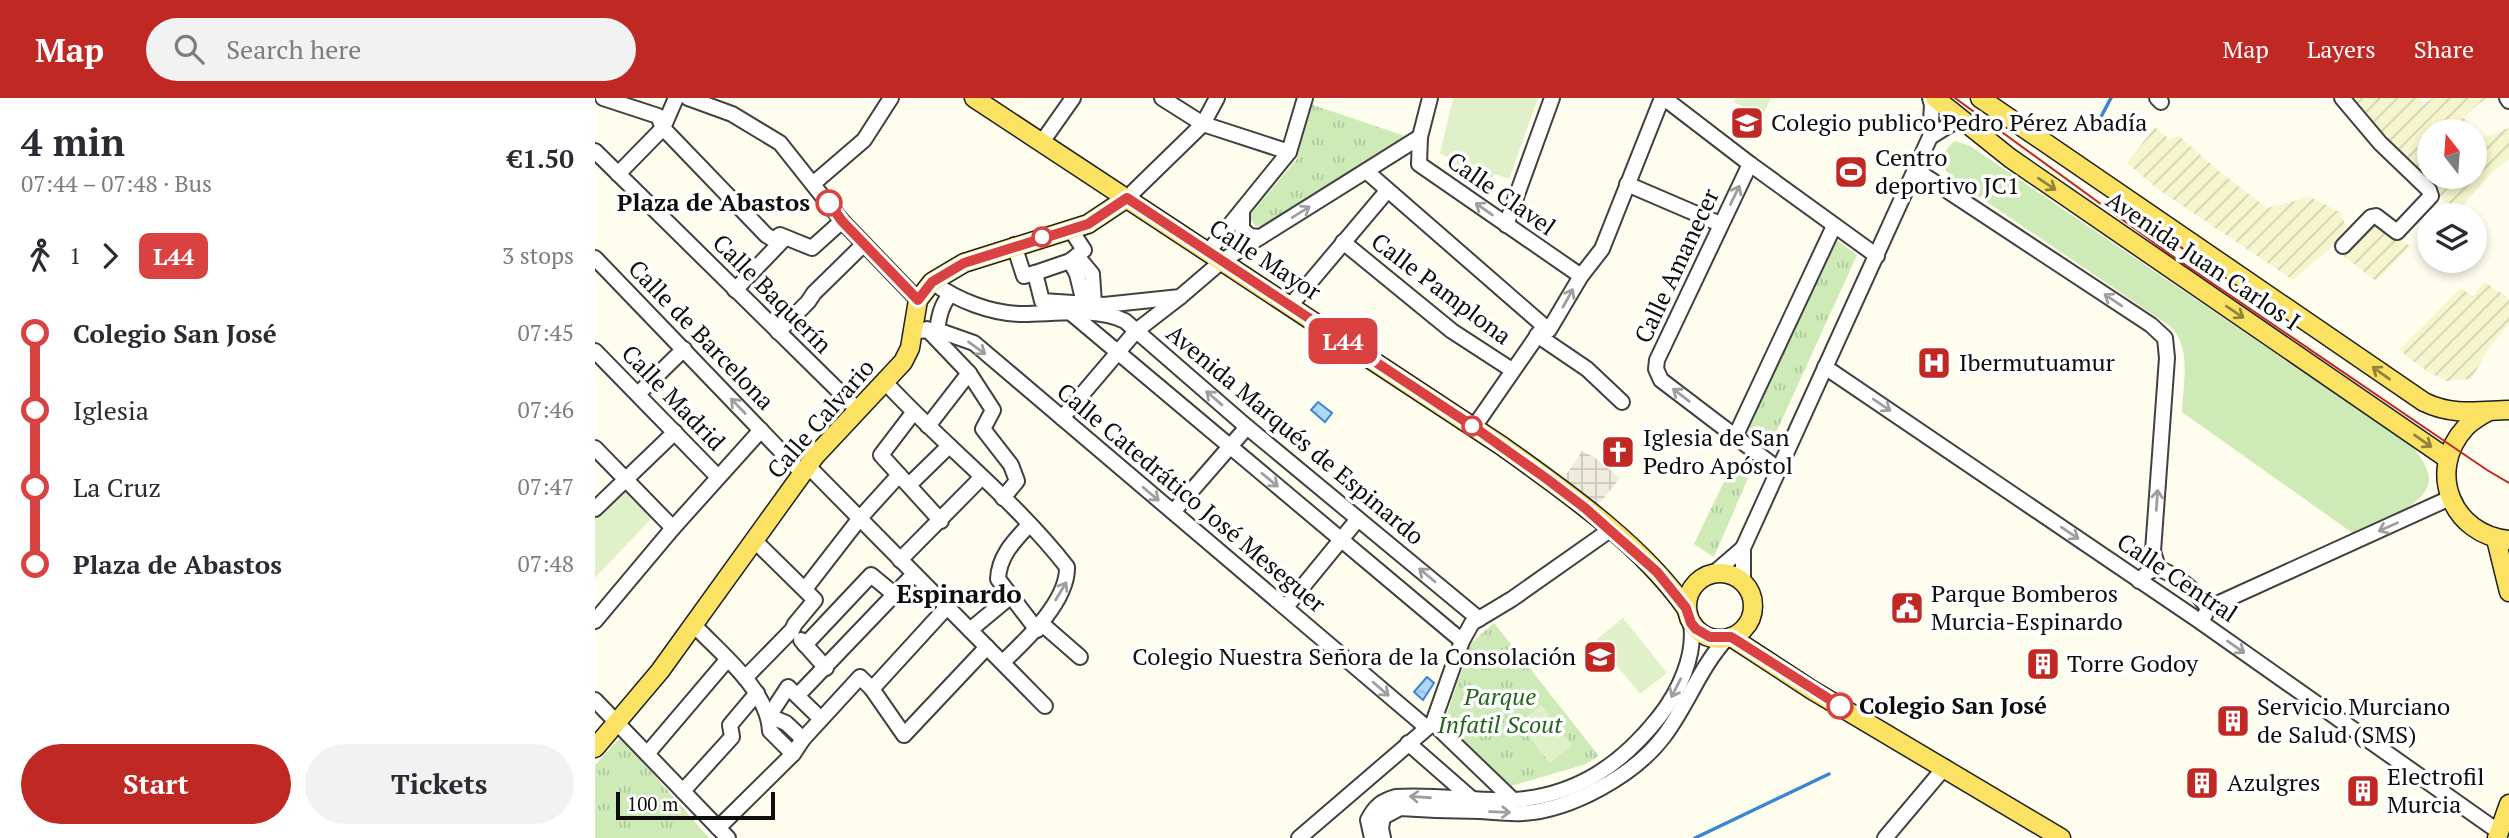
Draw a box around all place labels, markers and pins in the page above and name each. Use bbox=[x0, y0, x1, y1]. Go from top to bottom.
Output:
school or university icon: Colegio publico Pedro Pérez Abadía bbox=[1728, 104, 1766, 142]
place label: Colegio publico Pedro Pérez Abadía bbox=[1771, 106, 2147, 138]
place label: Centro deportivo JC1 bbox=[1875, 141, 2020, 201]
sports icon: Centro deportivo JC1 bbox=[1832, 153, 1870, 191]
place label: Plaza de Abastos bbox=[617, 186, 810, 218]
marker: Plaza de Abastos bbox=[816, 190, 842, 216]
unlabelled marker bbox=[1032, 227, 1052, 247]
hospital icon: Ibermutuamur bbox=[1915, 344, 1953, 382]
place label: Ibermutuamur bbox=[1959, 346, 2116, 378]
unlabelled marker bbox=[1462, 416, 1482, 436]
place label: Iglesia de San Pedro Apóstol bbox=[1643, 421, 1793, 481]
church icon: Iglesia de San Pedro Apóstol bbox=[1599, 433, 1637, 471]
place label: Parque Bomberos Murcia-Espinardo bbox=[1931, 577, 2123, 637]
public building icon: Parque Bomberos Murcia-Espinardo bbox=[1888, 589, 1926, 627]
school or university icon: Colegio Nuestra Señora de la Consolación bbox=[1581, 638, 1619, 676]
place label: Colegio Nuestra Señora de la Consolación bbox=[1132, 640, 1576, 672]
building icon: Torre Godoy bbox=[2024, 645, 2062, 683]
place label: Torre Godoy bbox=[2067, 647, 2199, 679]
place label: Colegio San José bbox=[1859, 689, 2047, 721]
place label: Servicio Murciano de Salud (SMS) bbox=[2257, 690, 2450, 750]
marker: Colegio San José bbox=[1827, 693, 1853, 719]
building icon: Servicio Murciano de Salud (SMS) bbox=[2214, 702, 2252, 740]
place label: Electrofil Murcia bbox=[2387, 760, 2484, 820]
building icon: Azulgres bbox=[2183, 764, 2221, 802]
place label: Azulgres bbox=[2227, 766, 2320, 798]
building icon: Electrofil Murcia bbox=[2344, 772, 2382, 810]

